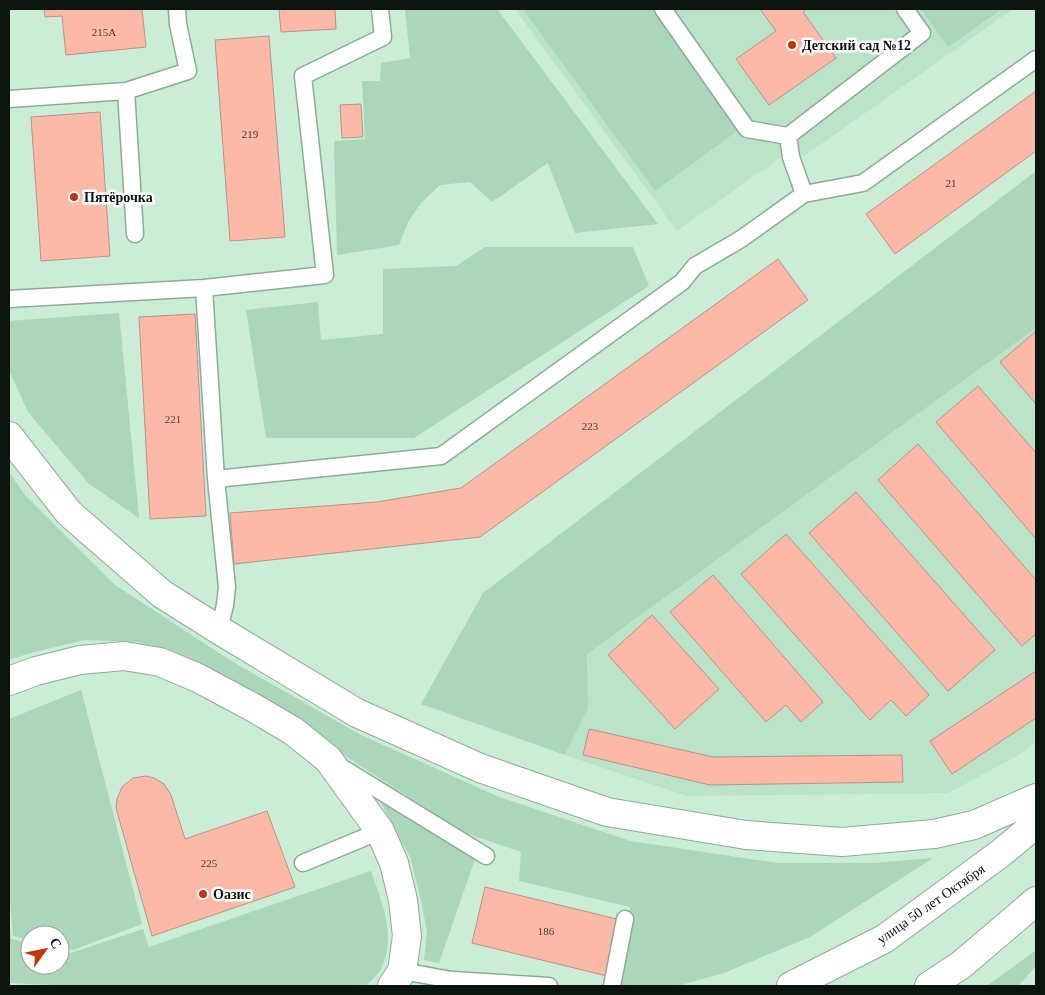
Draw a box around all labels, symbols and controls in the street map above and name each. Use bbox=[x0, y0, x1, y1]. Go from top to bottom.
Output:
house number: 215А bbox=[92, 26, 116, 38]
place label: Детский сад №12 bbox=[802, 38, 911, 53]
marker: Детский сад №12 bbox=[786, 39, 798, 51]
house number: 219 bbox=[242, 128, 259, 140]
house number: 21 bbox=[946, 177, 957, 189]
place label: Пятёрочка bbox=[84, 190, 153, 205]
marker: Пятёрочка bbox=[68, 191, 80, 203]
house number: 221 bbox=[165, 413, 181, 425]
house number: 223 bbox=[582, 420, 599, 432]
house number: 225 bbox=[201, 857, 218, 869]
street label: улица 50 лет Октября bbox=[874, 861, 988, 947]
place label: Оазис bbox=[213, 887, 251, 902]
marker: Оазис bbox=[197, 888, 209, 900]
north arrow bbox=[20, 925, 70, 975]
house number: 186 bbox=[538, 925, 555, 937]
text: С bbox=[46, 935, 65, 952]

